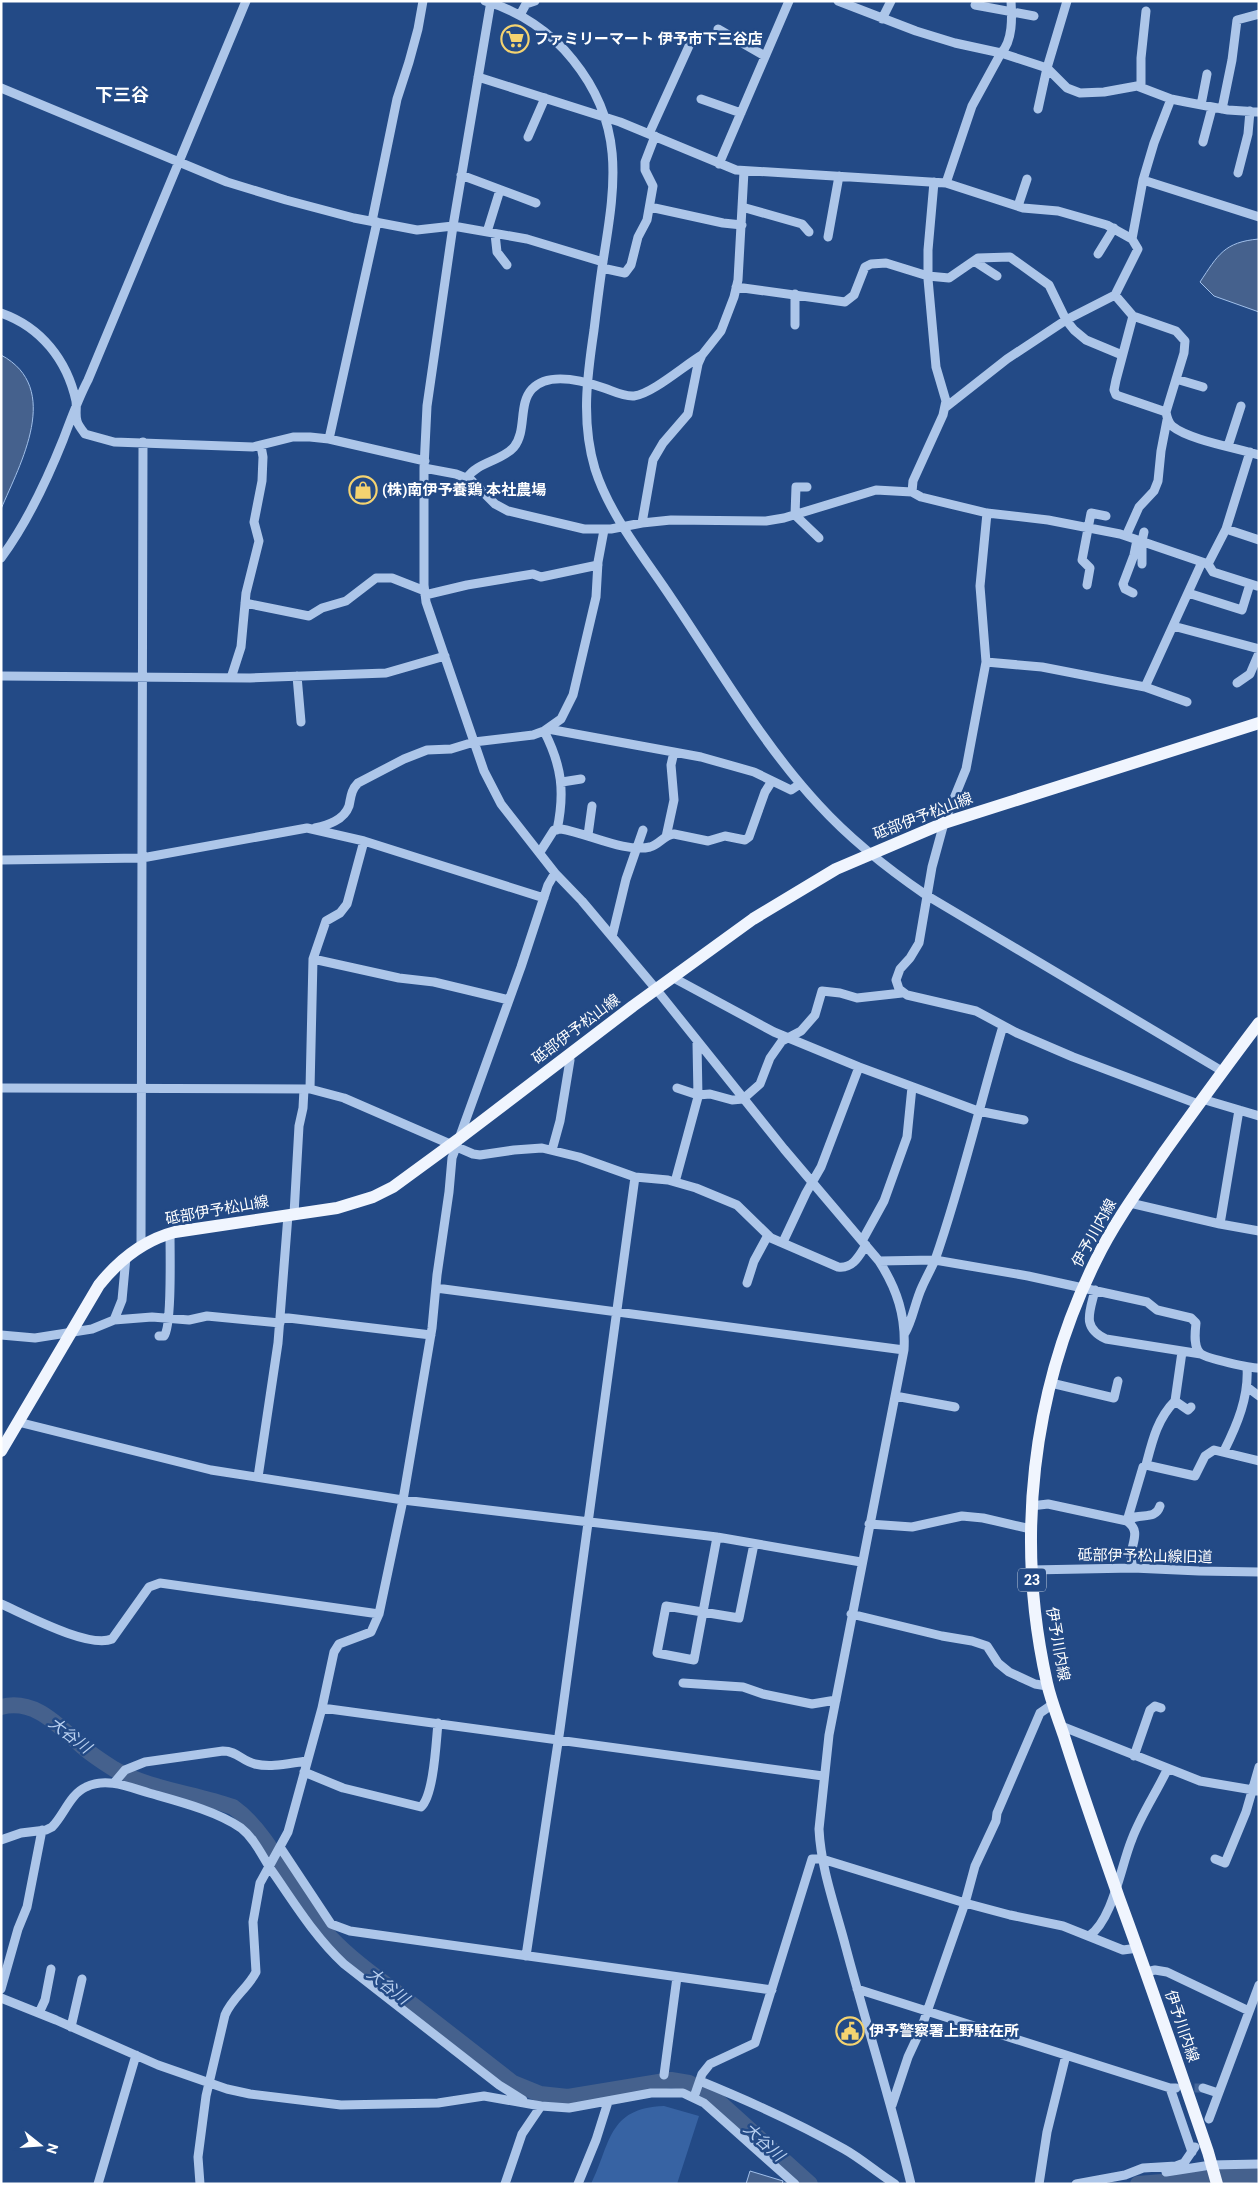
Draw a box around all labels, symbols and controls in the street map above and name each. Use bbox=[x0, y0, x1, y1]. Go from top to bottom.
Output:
supermarket icon: ファミリーマート 伊予市下三谷店 bbox=[500, 24, 530, 54]
place label: ファミリーマート 伊予市下三谷店 bbox=[534, 30, 763, 48]
district label: 下三谷 bbox=[95, 84, 149, 105]
shop icon: (株)南伊予養鶏 本社農場 bbox=[348, 475, 378, 505]
place label: (株)南伊予養鶏 本社農場 bbox=[382, 481, 546, 499]
street label: 砥部伊予松山線 bbox=[871, 789, 975, 843]
street label: 砥部伊予松山線 bbox=[529, 990, 623, 1068]
street label: 砥部伊予松山線 bbox=[164, 1192, 270, 1228]
street label: 伊予川内線 bbox=[1068, 1196, 1120, 1270]
street label: 砥部伊予松山線旧道 bbox=[1077, 1546, 1213, 1566]
road number: 23 bbox=[1018, 1568, 1046, 1592]
street label: 伊予川内線 bbox=[1043, 1605, 1073, 1683]
water label: 大谷川 bbox=[45, 1713, 96, 1758]
water label: 大谷川 bbox=[363, 1964, 414, 2009]
street label: 伊予川内線 bbox=[1161, 1988, 1203, 2064]
public building icon: 伊予警察署上野駐在所 bbox=[835, 2016, 865, 2046]
place label: 伊予警察署上野駐在所 bbox=[869, 2022, 1019, 2040]
water label: 大谷川 bbox=[740, 2119, 790, 2166]
north arrow bbox=[15, 2120, 65, 2170]
text: N bbox=[43, 2142, 62, 2156]

